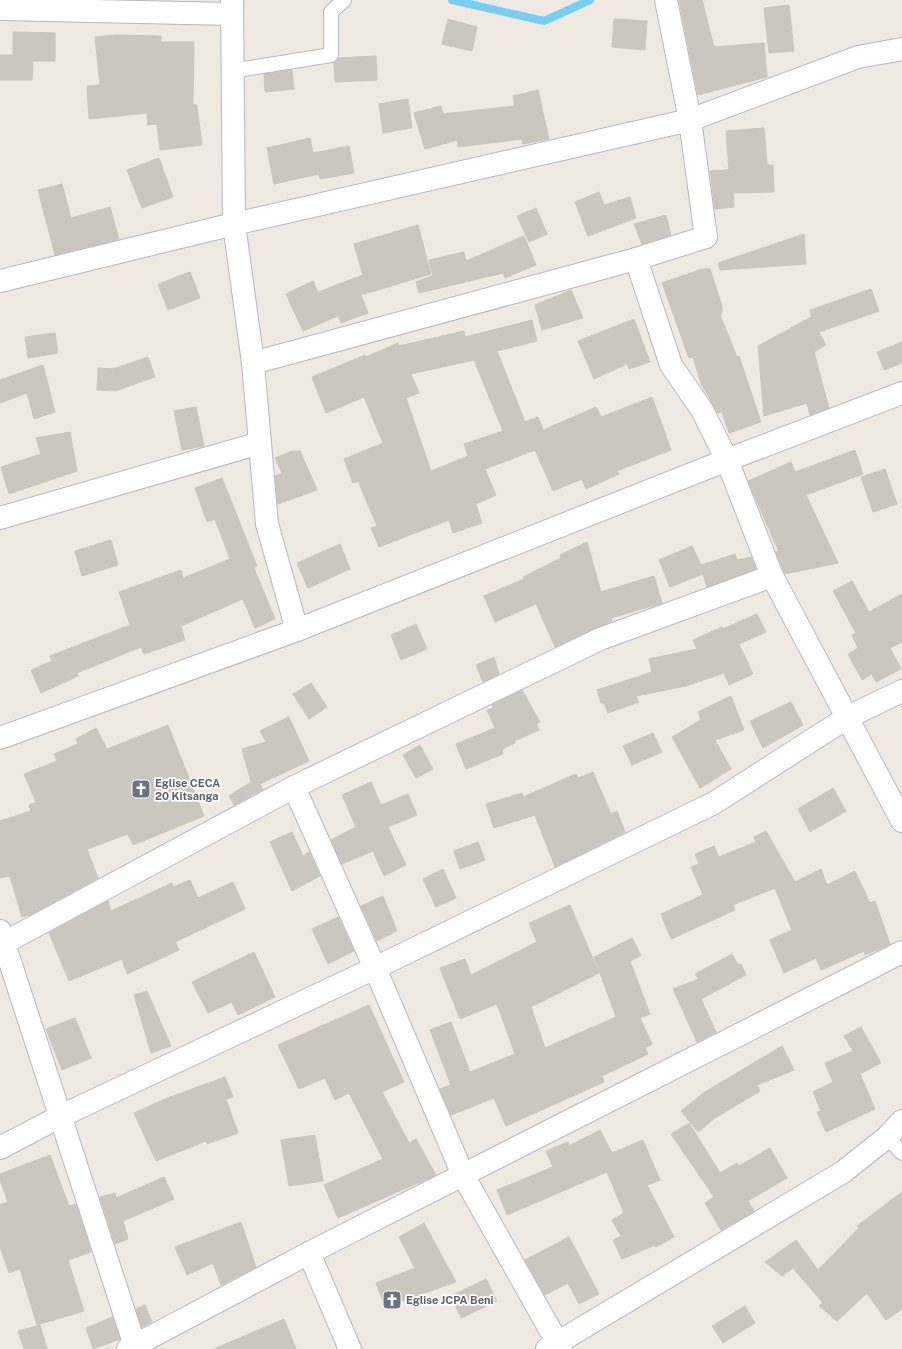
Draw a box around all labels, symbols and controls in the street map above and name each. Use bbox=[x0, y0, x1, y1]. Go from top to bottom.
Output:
place label: Eglise CECA 20 Kitsanga bbox=[155, 777, 220, 802]
church icon: Eglise CECA 20 Kitsanga bbox=[130, 778, 152, 800]
church icon: Eglise JCPA Beni bbox=[381, 1289, 403, 1311]
place label: Eglise JCPA Beni bbox=[406, 1294, 494, 1306]

